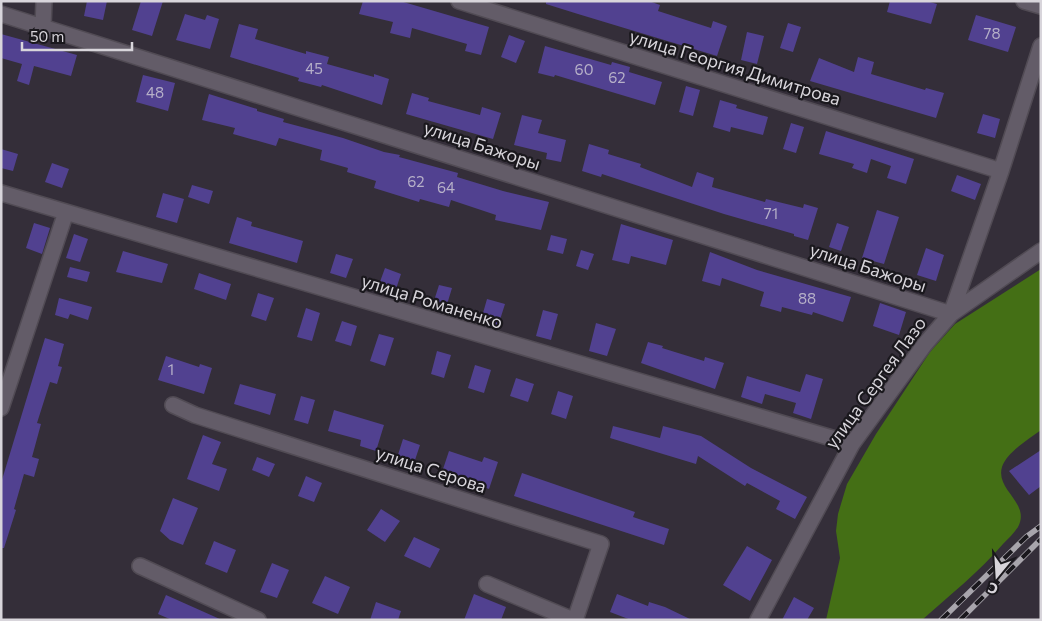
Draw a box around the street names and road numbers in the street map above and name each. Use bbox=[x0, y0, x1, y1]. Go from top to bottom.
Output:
street label: улица Георгия Димитрова bbox=[627, 24, 843, 110]
street label: улица Бажоры bbox=[421, 116, 543, 174]
street label: улица Бажоры bbox=[807, 238, 929, 296]
street label: улица Романенко bbox=[359, 269, 506, 333]
street label: улица Сергея Лазо bbox=[820, 312, 930, 453]
street label: улица Серова bbox=[373, 441, 489, 497]

